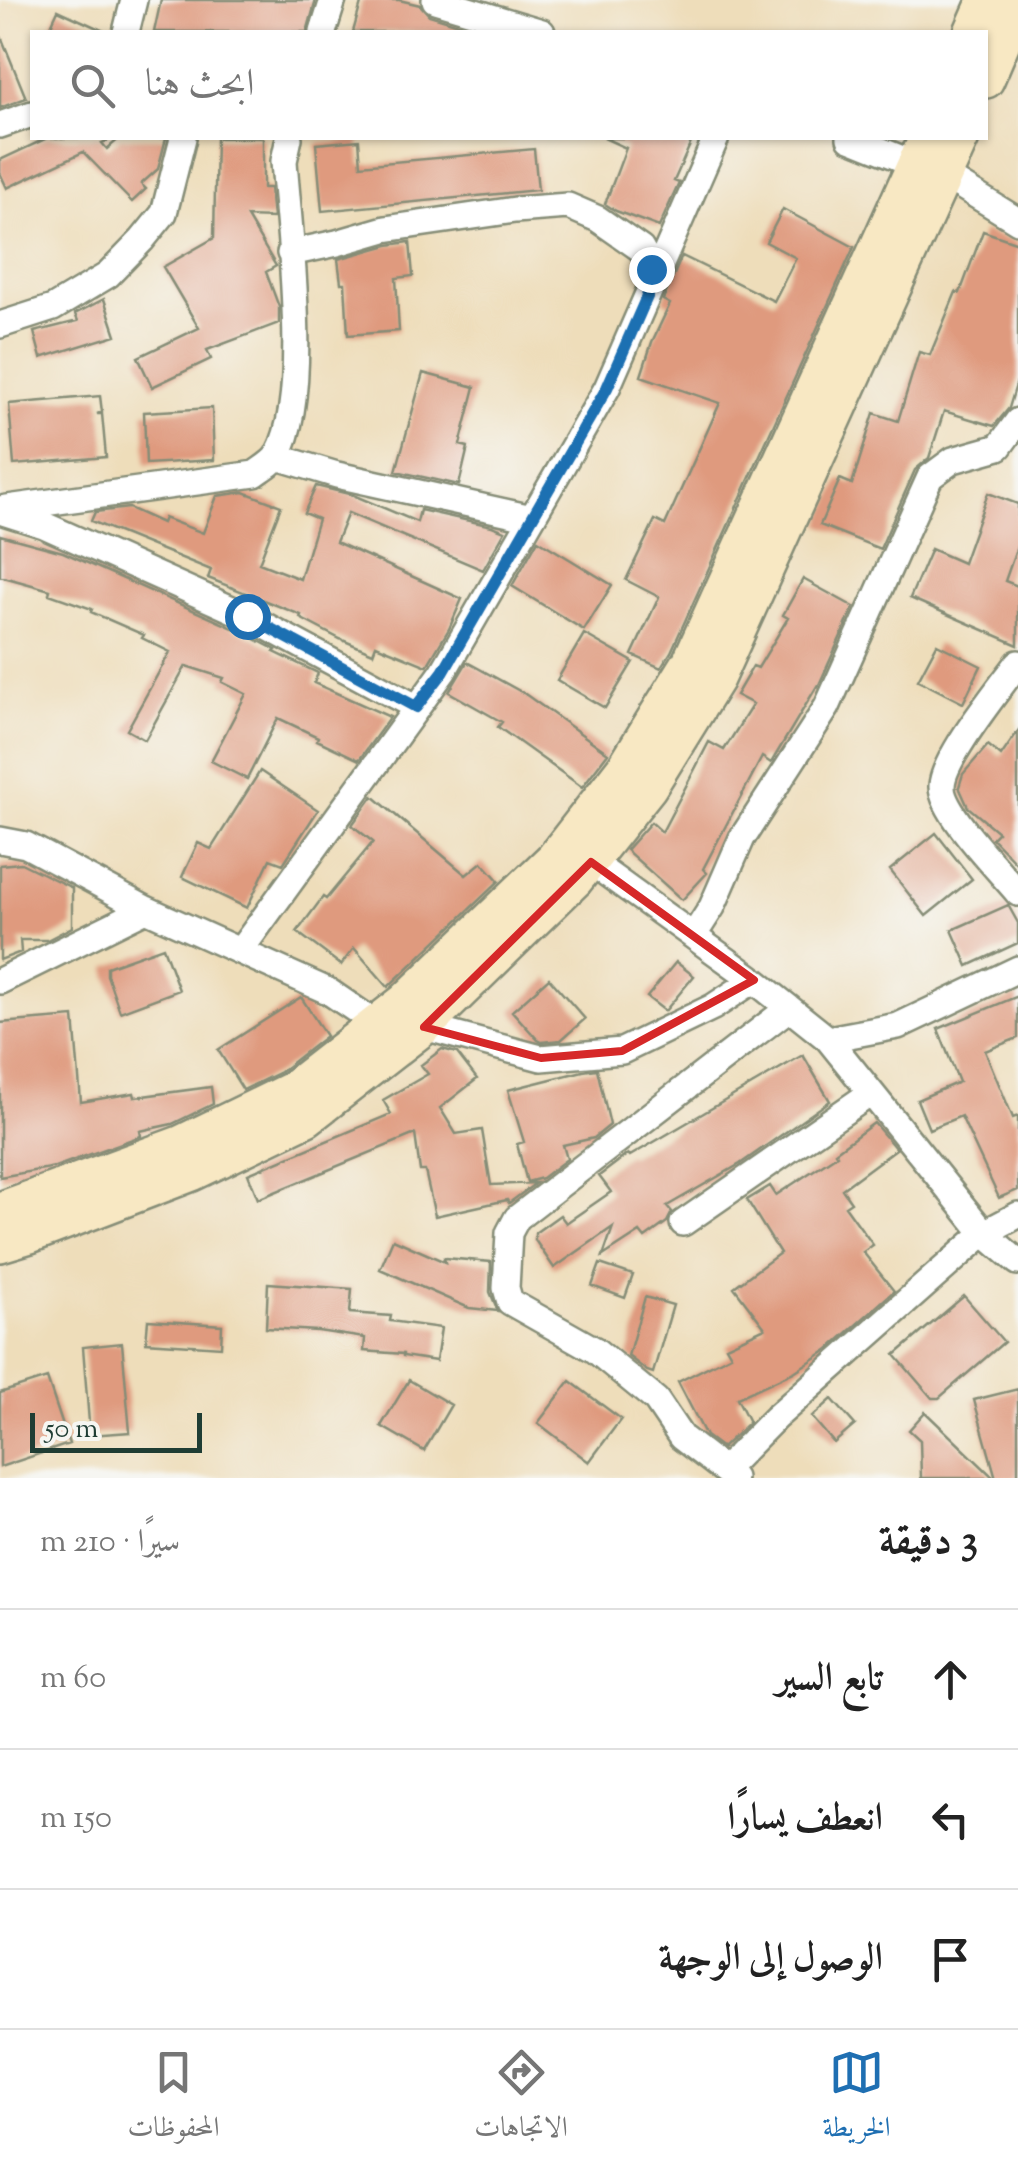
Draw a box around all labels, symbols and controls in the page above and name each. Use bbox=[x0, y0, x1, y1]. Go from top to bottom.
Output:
search box bbox=[30, 30, 988, 140]
icon: search bbox=[65, 58, 120, 113]
text: ابحث هنا bbox=[145, 59, 254, 113]
route end bbox=[629, 247, 675, 293]
route start bbox=[225, 594, 271, 640]
scale bar bbox=[30, 1408, 202, 1452]
text: 50 m bbox=[45, 1410, 99, 1450]
text: 3 دقيقة bbox=[879, 1513, 978, 1573]
text: سيرًا · 210 m bbox=[40, 1520, 180, 1566]
icon: ahead bbox=[923, 1652, 978, 1707]
text: تابع السير bbox=[776, 1653, 883, 1707]
text: 60 m bbox=[40, 1656, 106, 1702]
icon: left bbox=[923, 1792, 978, 1847]
text: انعطف يسارًا bbox=[727, 1793, 883, 1847]
text: 150 m bbox=[40, 1796, 112, 1842]
icon: arrive bbox=[923, 1932, 978, 1987]
text: الوصول إلى الوجهة bbox=[659, 1933, 883, 1987]
tab: المحفوظات bbox=[127, 2045, 220, 2154]
tab: الاتجاهات bbox=[474, 2045, 568, 2154]
tab: الخريطة bbox=[823, 2045, 891, 2154]

